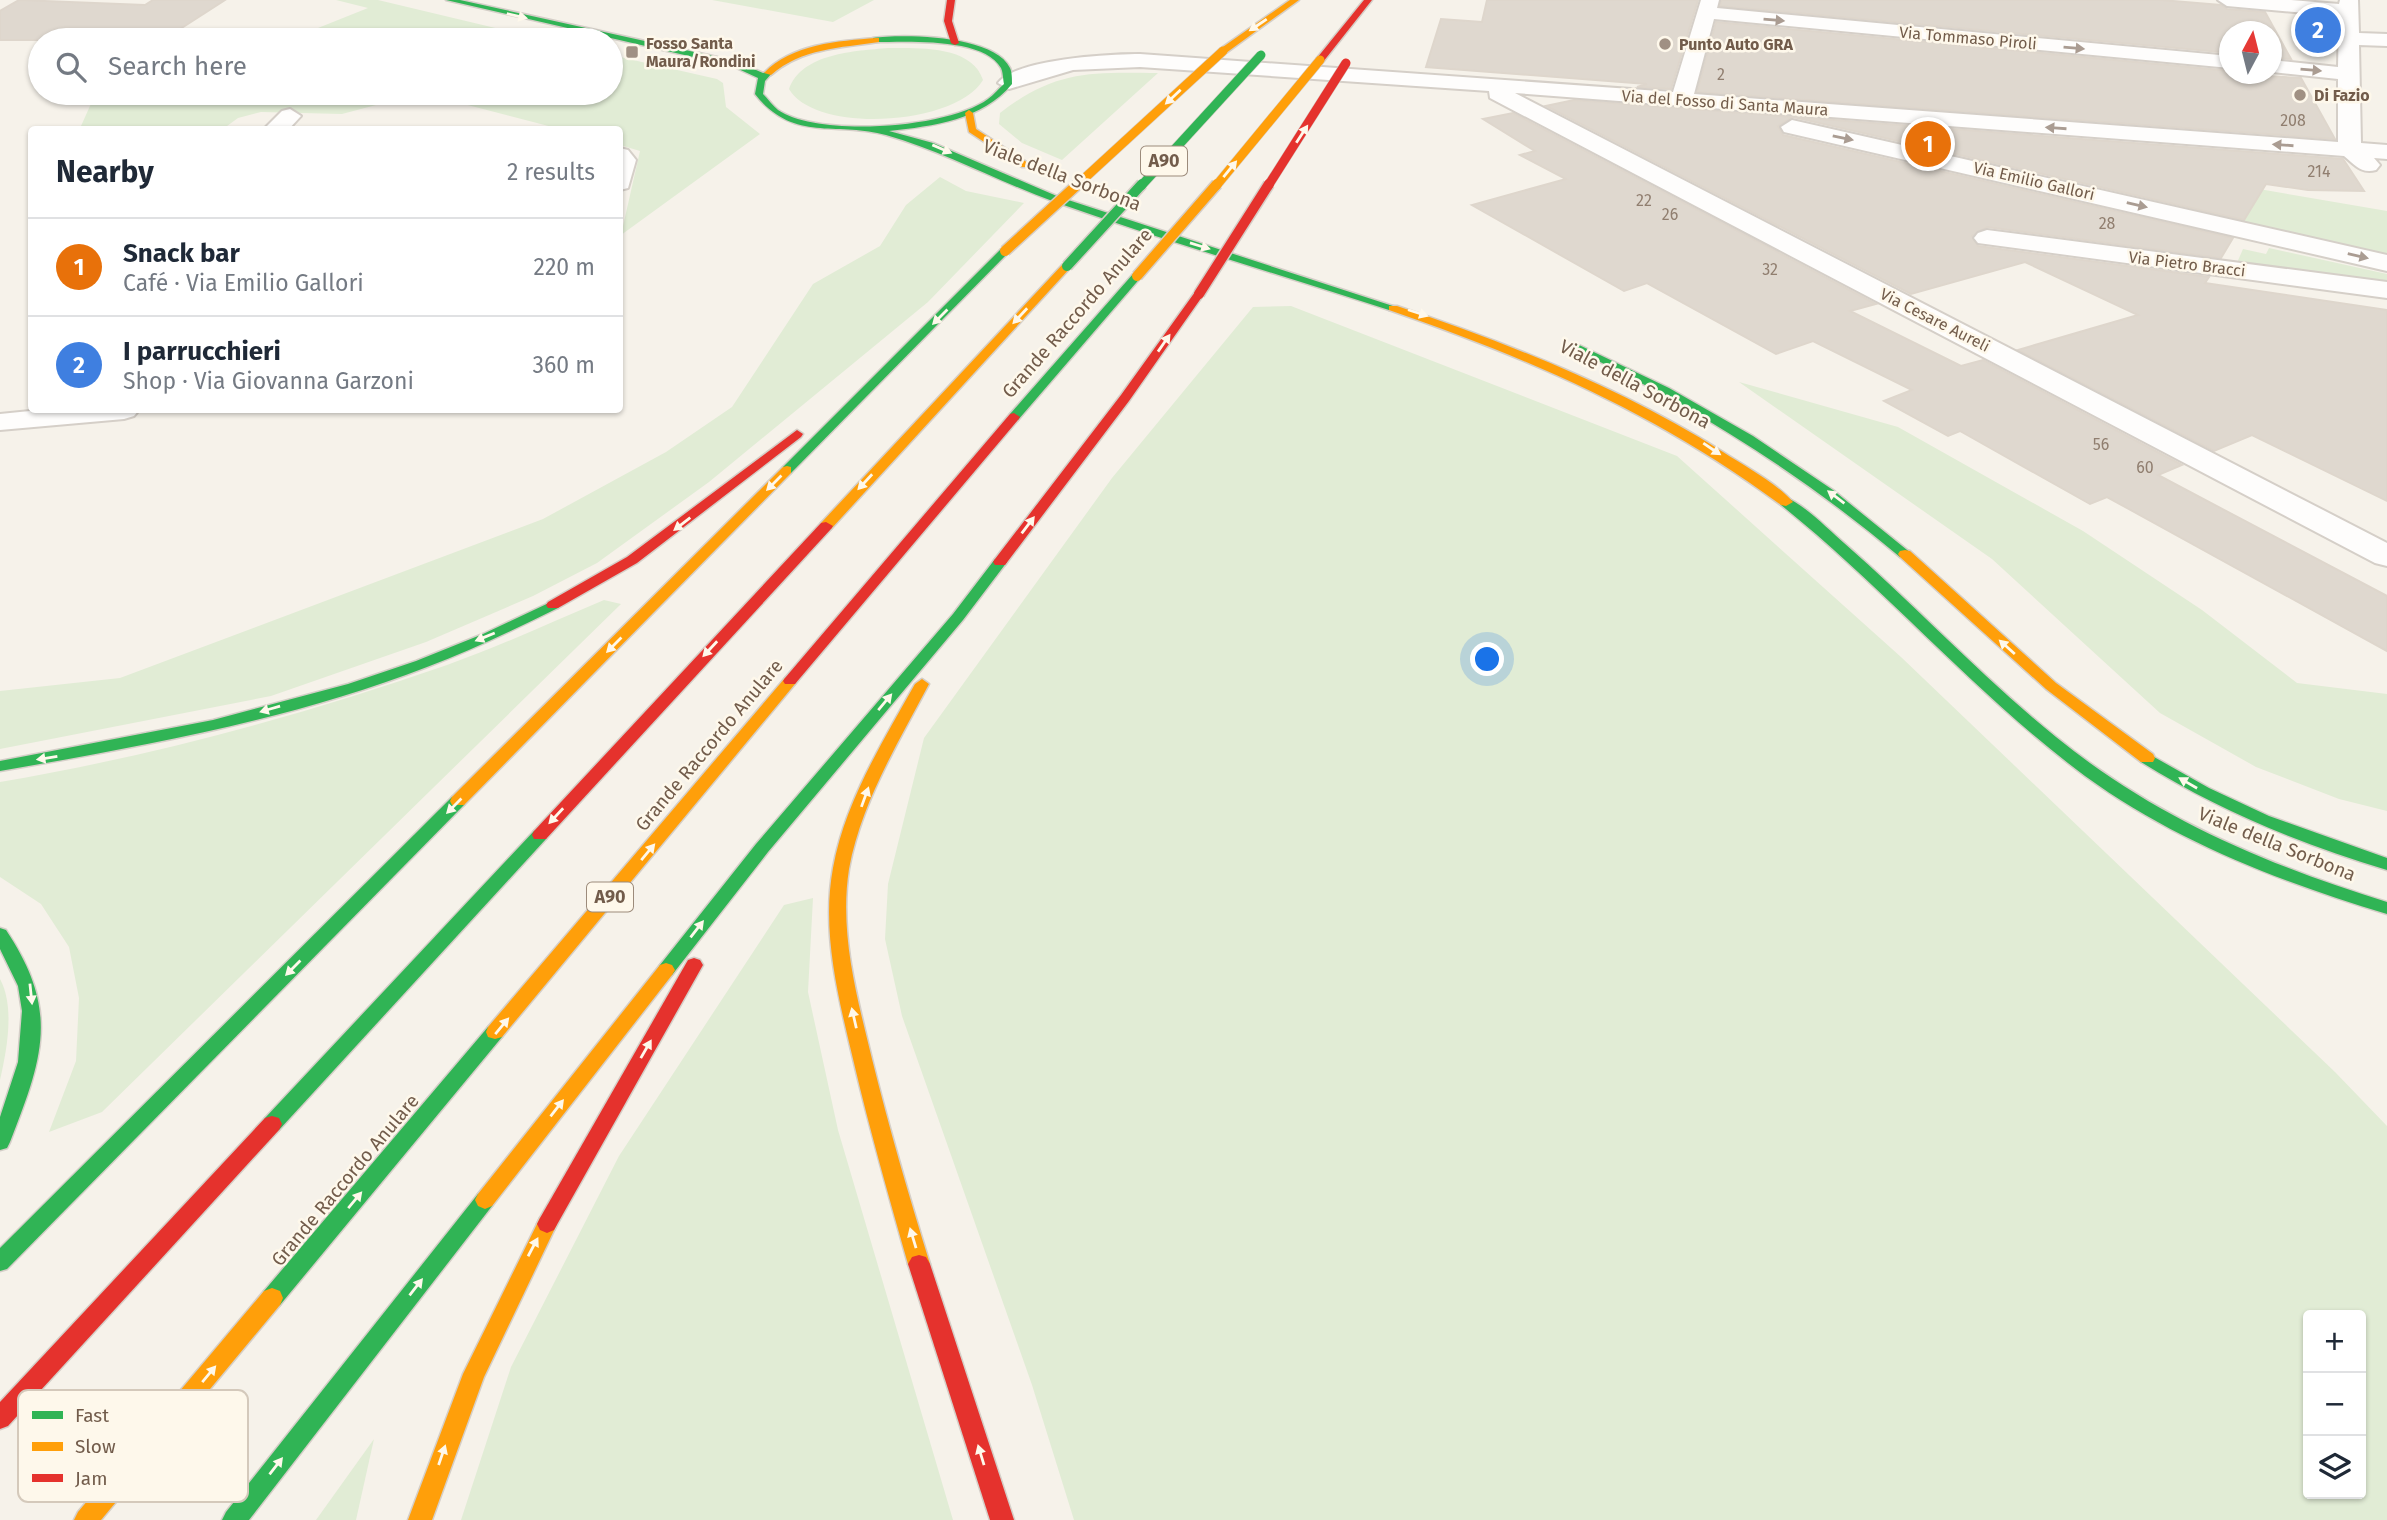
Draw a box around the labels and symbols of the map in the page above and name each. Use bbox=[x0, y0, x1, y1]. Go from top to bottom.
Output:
pin: 2 bbox=[2295, 4, 2341, 56]
one-way arrow bbox=[506, 11, 528, 22]
one-way arrow bbox=[1764, 14, 1786, 25]
one-way arrow bbox=[1249, 18, 1267, 32]
north arrow bbox=[2219, 21, 2282, 84]
street label: Via Tommaso Piroli bbox=[1898, 23, 2038, 53]
place label: Fosso Santa Maura/Rondini bbox=[646, 34, 756, 71]
place label: Punto Auto GRA bbox=[1679, 35, 1793, 54]
marker: Punto Auto GRA bbox=[1657, 36, 1673, 52]
one-way arrow bbox=[2063, 43, 2085, 54]
marker: Fosso Santa Maura/Rondini bbox=[624, 44, 640, 60]
house number: 2 bbox=[1717, 65, 1725, 84]
one-way arrow bbox=[2300, 65, 2322, 76]
street label: Via del Fosso di Santa Maura bbox=[1621, 86, 1829, 120]
place label: Di Fazio bbox=[2314, 86, 2370, 105]
marker: Di Fazio bbox=[2292, 87, 2308, 103]
one-way arrow bbox=[1164, 89, 1181, 105]
house number: 208 bbox=[2280, 111, 2306, 130]
pin: 1 bbox=[1905, 118, 1951, 170]
one-way arrow bbox=[2045, 122, 2067, 133]
one-way arrow bbox=[1296, 124, 1309, 143]
one-way arrow bbox=[1832, 133, 1854, 144]
street label: Viale della Sorbona bbox=[980, 134, 1144, 216]
one-way arrow bbox=[2272, 139, 2294, 150]
one-way arrow bbox=[932, 143, 953, 154]
road number: A90 bbox=[1141, 146, 1187, 176]
street label: Via Emilio Gallori bbox=[1972, 158, 2096, 204]
one-way arrow bbox=[1222, 161, 1237, 179]
house number: 214 bbox=[2308, 162, 2331, 181]
house number: 22 bbox=[1636, 191, 1652, 210]
one-way arrow bbox=[2126, 200, 2148, 211]
house number: 26 bbox=[1662, 205, 1678, 224]
house number: 28 bbox=[2099, 214, 2116, 233]
street label: Grande Raccordo Anulare bbox=[997, 223, 1157, 403]
one-way arrow bbox=[1190, 241, 1211, 251]
street label: Via Pietro Bracci bbox=[2128, 247, 2246, 281]
one-way arrow bbox=[2347, 251, 2369, 262]
house number: 32 bbox=[1762, 260, 1778, 279]
street label: Via Cesare Aureli bbox=[1877, 284, 1993, 356]
one-way arrow bbox=[1012, 307, 1028, 324]
one-way arrow bbox=[932, 308, 948, 325]
one-way arrow bbox=[1407, 308, 1428, 319]
one-way arrow bbox=[1157, 334, 1171, 352]
street label: Viale della Sorbona bbox=[1556, 334, 1714, 434]
house number: 56 bbox=[2093, 435, 2109, 454]
one-way arrow bbox=[1703, 442, 1722, 455]
house number: 60 bbox=[2136, 458, 2154, 477]
one-way arrow bbox=[857, 473, 873, 490]
one-way arrow bbox=[766, 475, 783, 492]
one-way arrow bbox=[1827, 490, 1845, 505]
one-way arrow bbox=[673, 516, 691, 531]
one-way arrow bbox=[1021, 516, 1035, 535]
one-way arrow bbox=[475, 632, 496, 643]
one-way arrow bbox=[606, 636, 623, 652]
one-way arrow bbox=[1998, 639, 2016, 655]
one-way arrow bbox=[703, 640, 719, 657]
your location bbox=[1470, 642, 1504, 676]
street label: Grande Raccordo Anulare bbox=[630, 654, 788, 836]
one-way arrow bbox=[877, 694, 892, 711]
one-way arrow bbox=[258, 704, 280, 715]
one-way arrow bbox=[36, 753, 58, 764]
one-way arrow bbox=[2179, 777, 2198, 789]
one-way arrow bbox=[860, 787, 871, 808]
one-way arrow bbox=[446, 797, 462, 814]
street label: Viale della Sorbona bbox=[2195, 802, 2359, 886]
one-way arrow bbox=[548, 807, 564, 825]
one-way arrow bbox=[640, 843, 655, 860]
road number: A90 bbox=[587, 882, 633, 912]
one-way arrow bbox=[690, 921, 705, 939]
one-way arrow bbox=[285, 959, 302, 976]
one-way arrow bbox=[25, 983, 36, 1005]
one-way arrow bbox=[848, 1007, 859, 1029]
one-way arrow bbox=[494, 1018, 509, 1035]
one-way arrow bbox=[639, 1040, 652, 1059]
street label: Grande Raccordo Anulare bbox=[266, 1089, 424, 1271]
one-way arrow bbox=[549, 1100, 564, 1118]
one-way arrow bbox=[347, 1192, 362, 1209]
one-way arrow bbox=[907, 1227, 917, 1248]
one-way arrow bbox=[527, 1237, 539, 1257]
one-way arrow bbox=[409, 1279, 424, 1297]
one-way arrow bbox=[201, 1366, 216, 1383]
legend bbox=[18, 1390, 248, 1502]
text: Fast bbox=[75, 1404, 109, 1427]
text: Slow bbox=[75, 1435, 116, 1458]
one-way arrow bbox=[975, 1444, 986, 1465]
one-way arrow bbox=[437, 1445, 448, 1466]
one-way arrow bbox=[268, 1458, 283, 1475]
text: Jam bbox=[75, 1467, 107, 1490]

